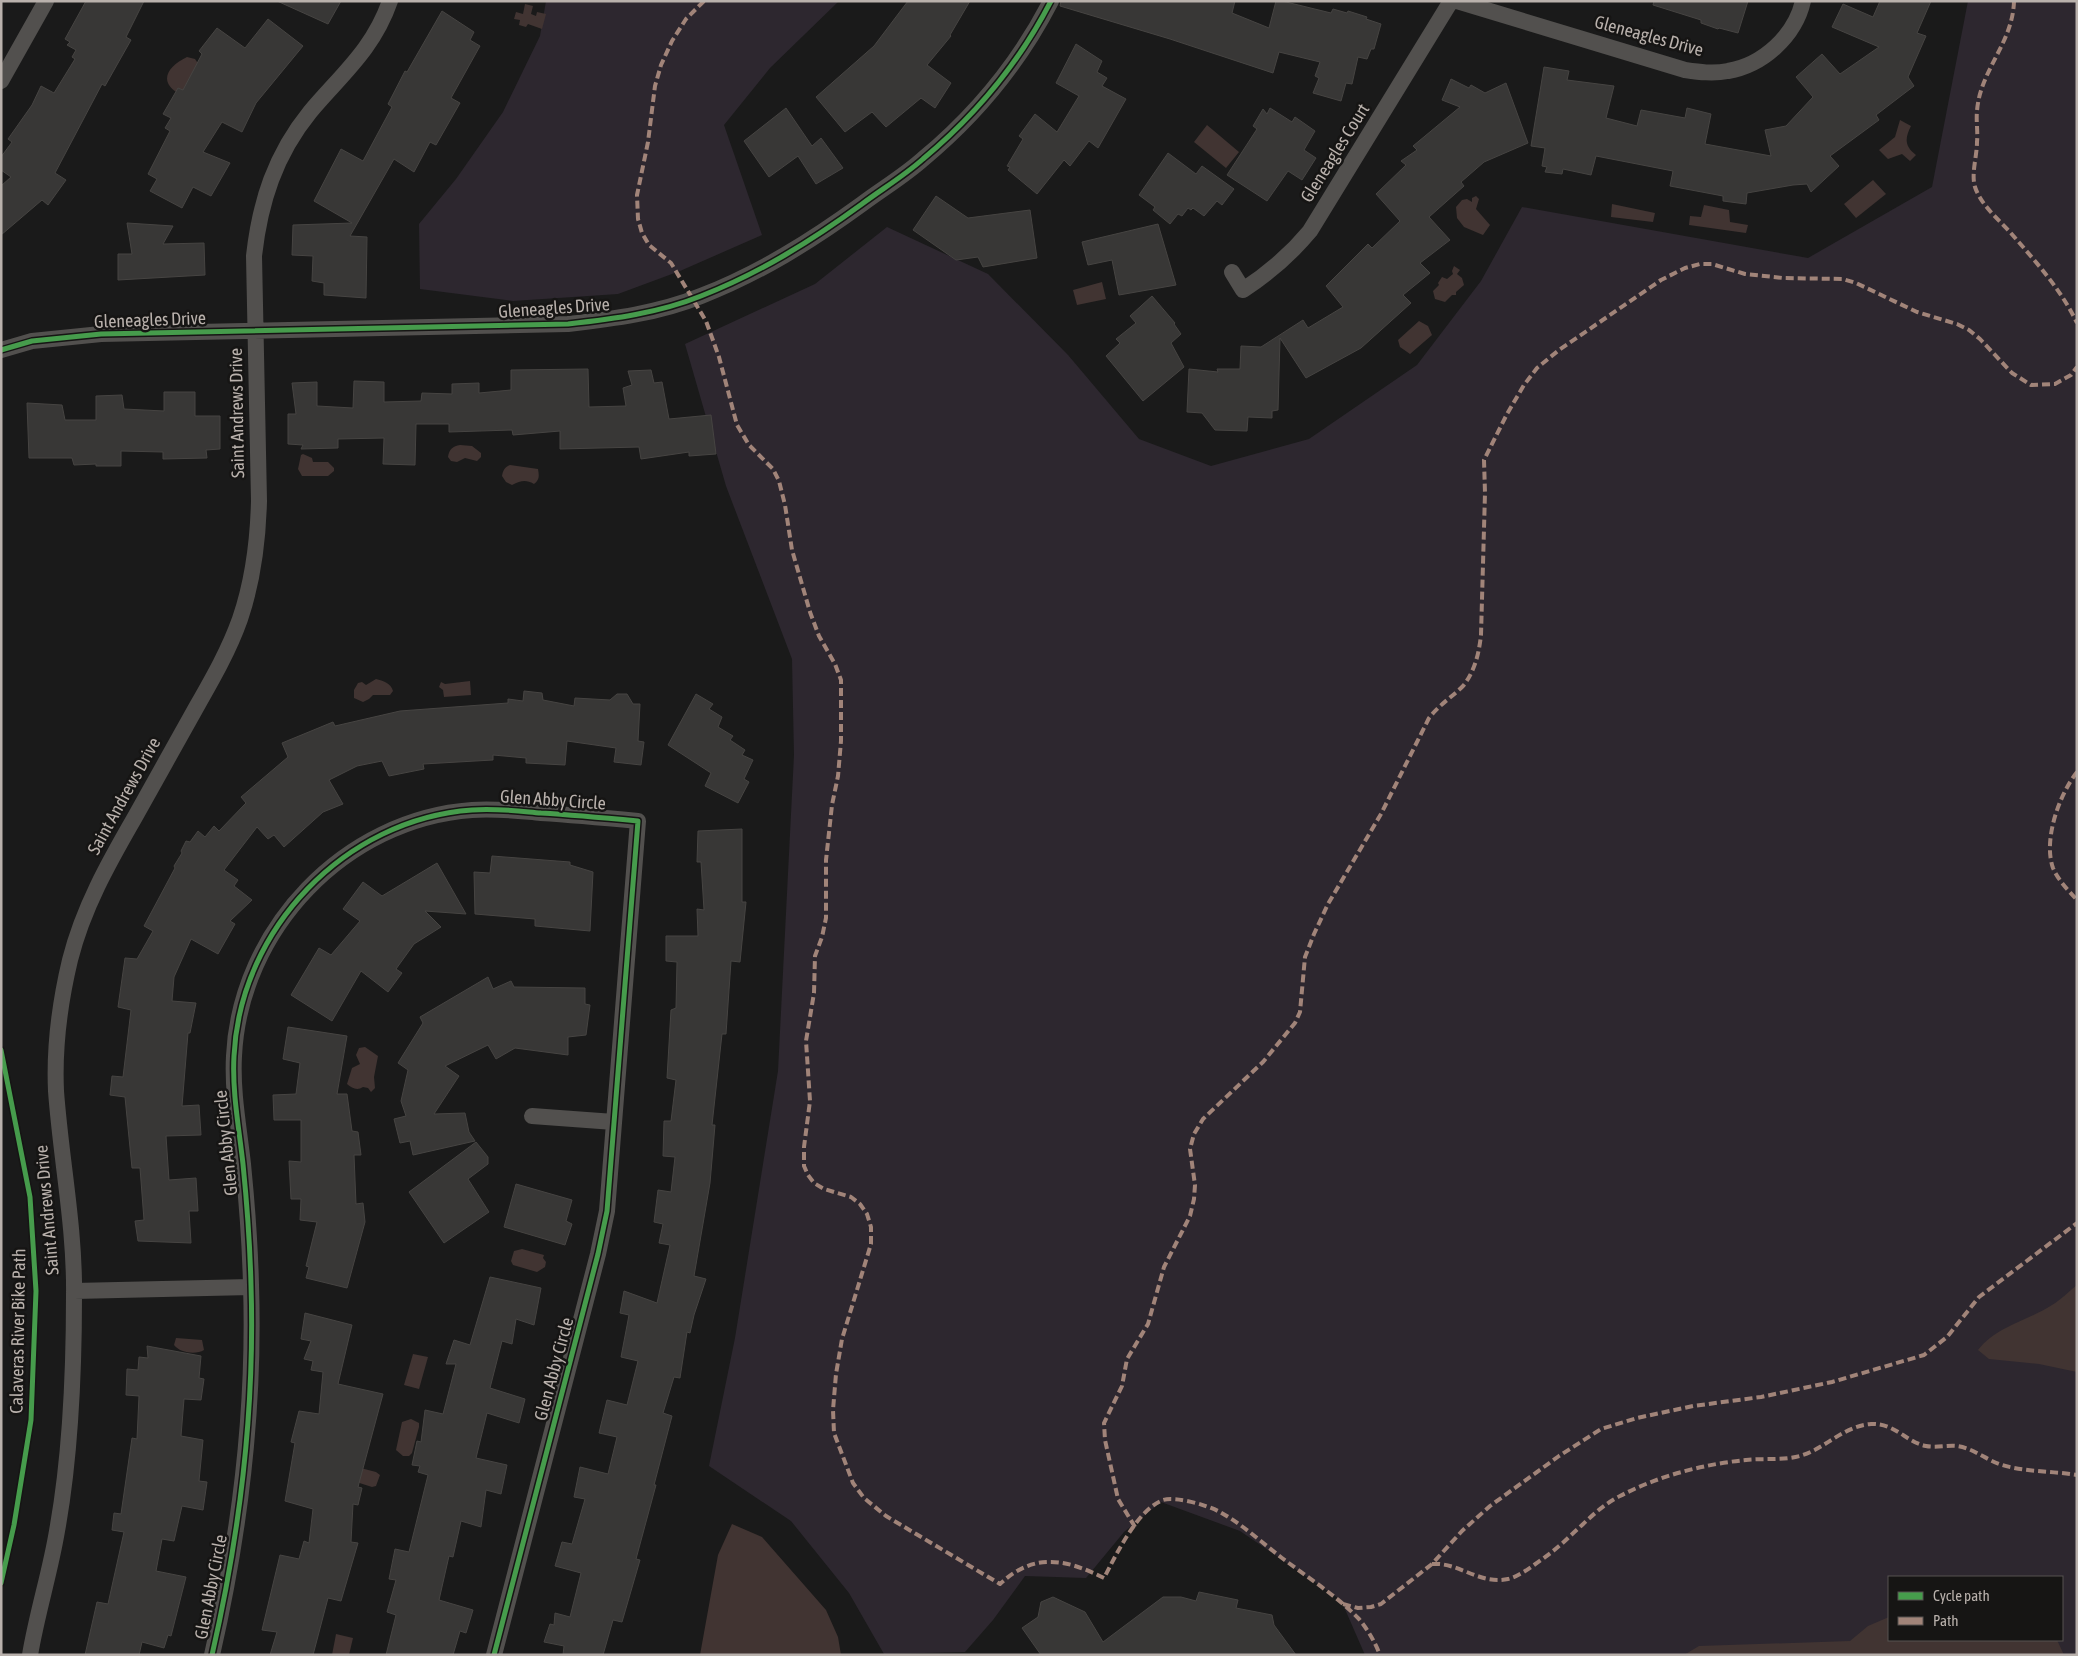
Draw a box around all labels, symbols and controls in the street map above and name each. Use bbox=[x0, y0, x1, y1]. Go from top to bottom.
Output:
street label: Gleneagles Drive bbox=[1592, 11, 1706, 60]
street label: Gleneagles Court bbox=[1296, 99, 1373, 206]
street label: Gleneagles Drive bbox=[497, 293, 610, 322]
street label: Gleneagles Drive bbox=[94, 307, 206, 332]
street label: Saint Andrews Drive bbox=[225, 348, 248, 478]
street label: Saint Andrews Drive bbox=[83, 734, 164, 858]
street label: Glen Abby Circle bbox=[499, 785, 607, 814]
street label: Glen Abby Circle bbox=[210, 1089, 241, 1197]
street label: Saint Andrews Drive bbox=[30, 1144, 63, 1276]
street label: Calaveras River Bike Path bbox=[6, 1248, 29, 1414]
street label: Glen Abby Circle bbox=[530, 1315, 577, 1423]
street label: Glen Abby Circle bbox=[190, 1533, 231, 1641]
legend bbox=[1888, 1576, 2063, 1641]
text: Cycle path bbox=[1933, 1587, 1990, 1604]
text: Path bbox=[1933, 1612, 1959, 1629]

